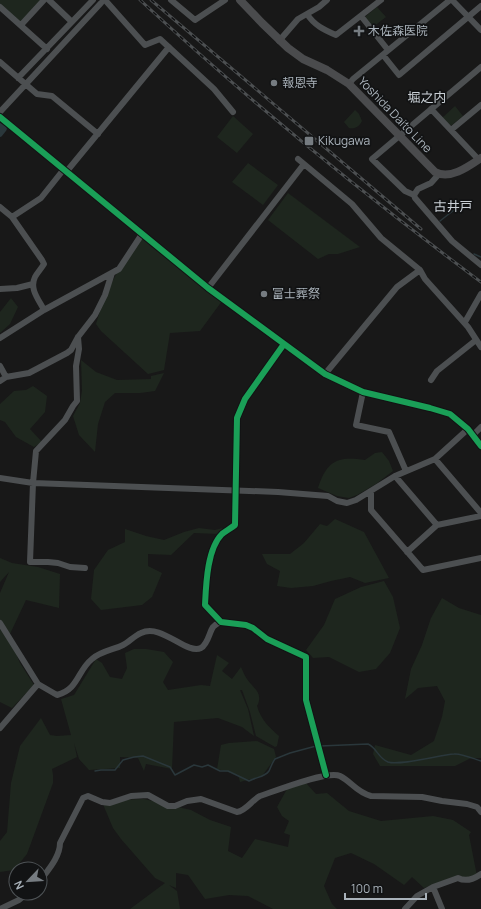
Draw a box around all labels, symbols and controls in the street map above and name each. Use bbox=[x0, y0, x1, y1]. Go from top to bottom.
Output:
place label: 木佐森医院 bbox=[368, 22, 428, 39]
marker: 木佐森医院 bbox=[353, 25, 365, 37]
street label: Yoshida Daito Line bbox=[355, 73, 436, 156]
place label: 報恩寺 bbox=[282, 74, 318, 91]
marker: 報恩寺 bbox=[269, 78, 279, 88]
district label: 堀之内 bbox=[407, 88, 447, 106]
place label: Kikugawa bbox=[318, 132, 370, 149]
marker: Kikugawa bbox=[303, 135, 315, 147]
district label: 古井戸 bbox=[433, 197, 473, 215]
place label: 富士葬祭 bbox=[272, 285, 320, 302]
marker: 富士葬祭 bbox=[259, 289, 269, 299]
north arrow bbox=[8, 861, 48, 901]
scale bar bbox=[345, 875, 426, 901]
text: N bbox=[10, 879, 27, 892]
text: 100 m bbox=[351, 880, 383, 897]

